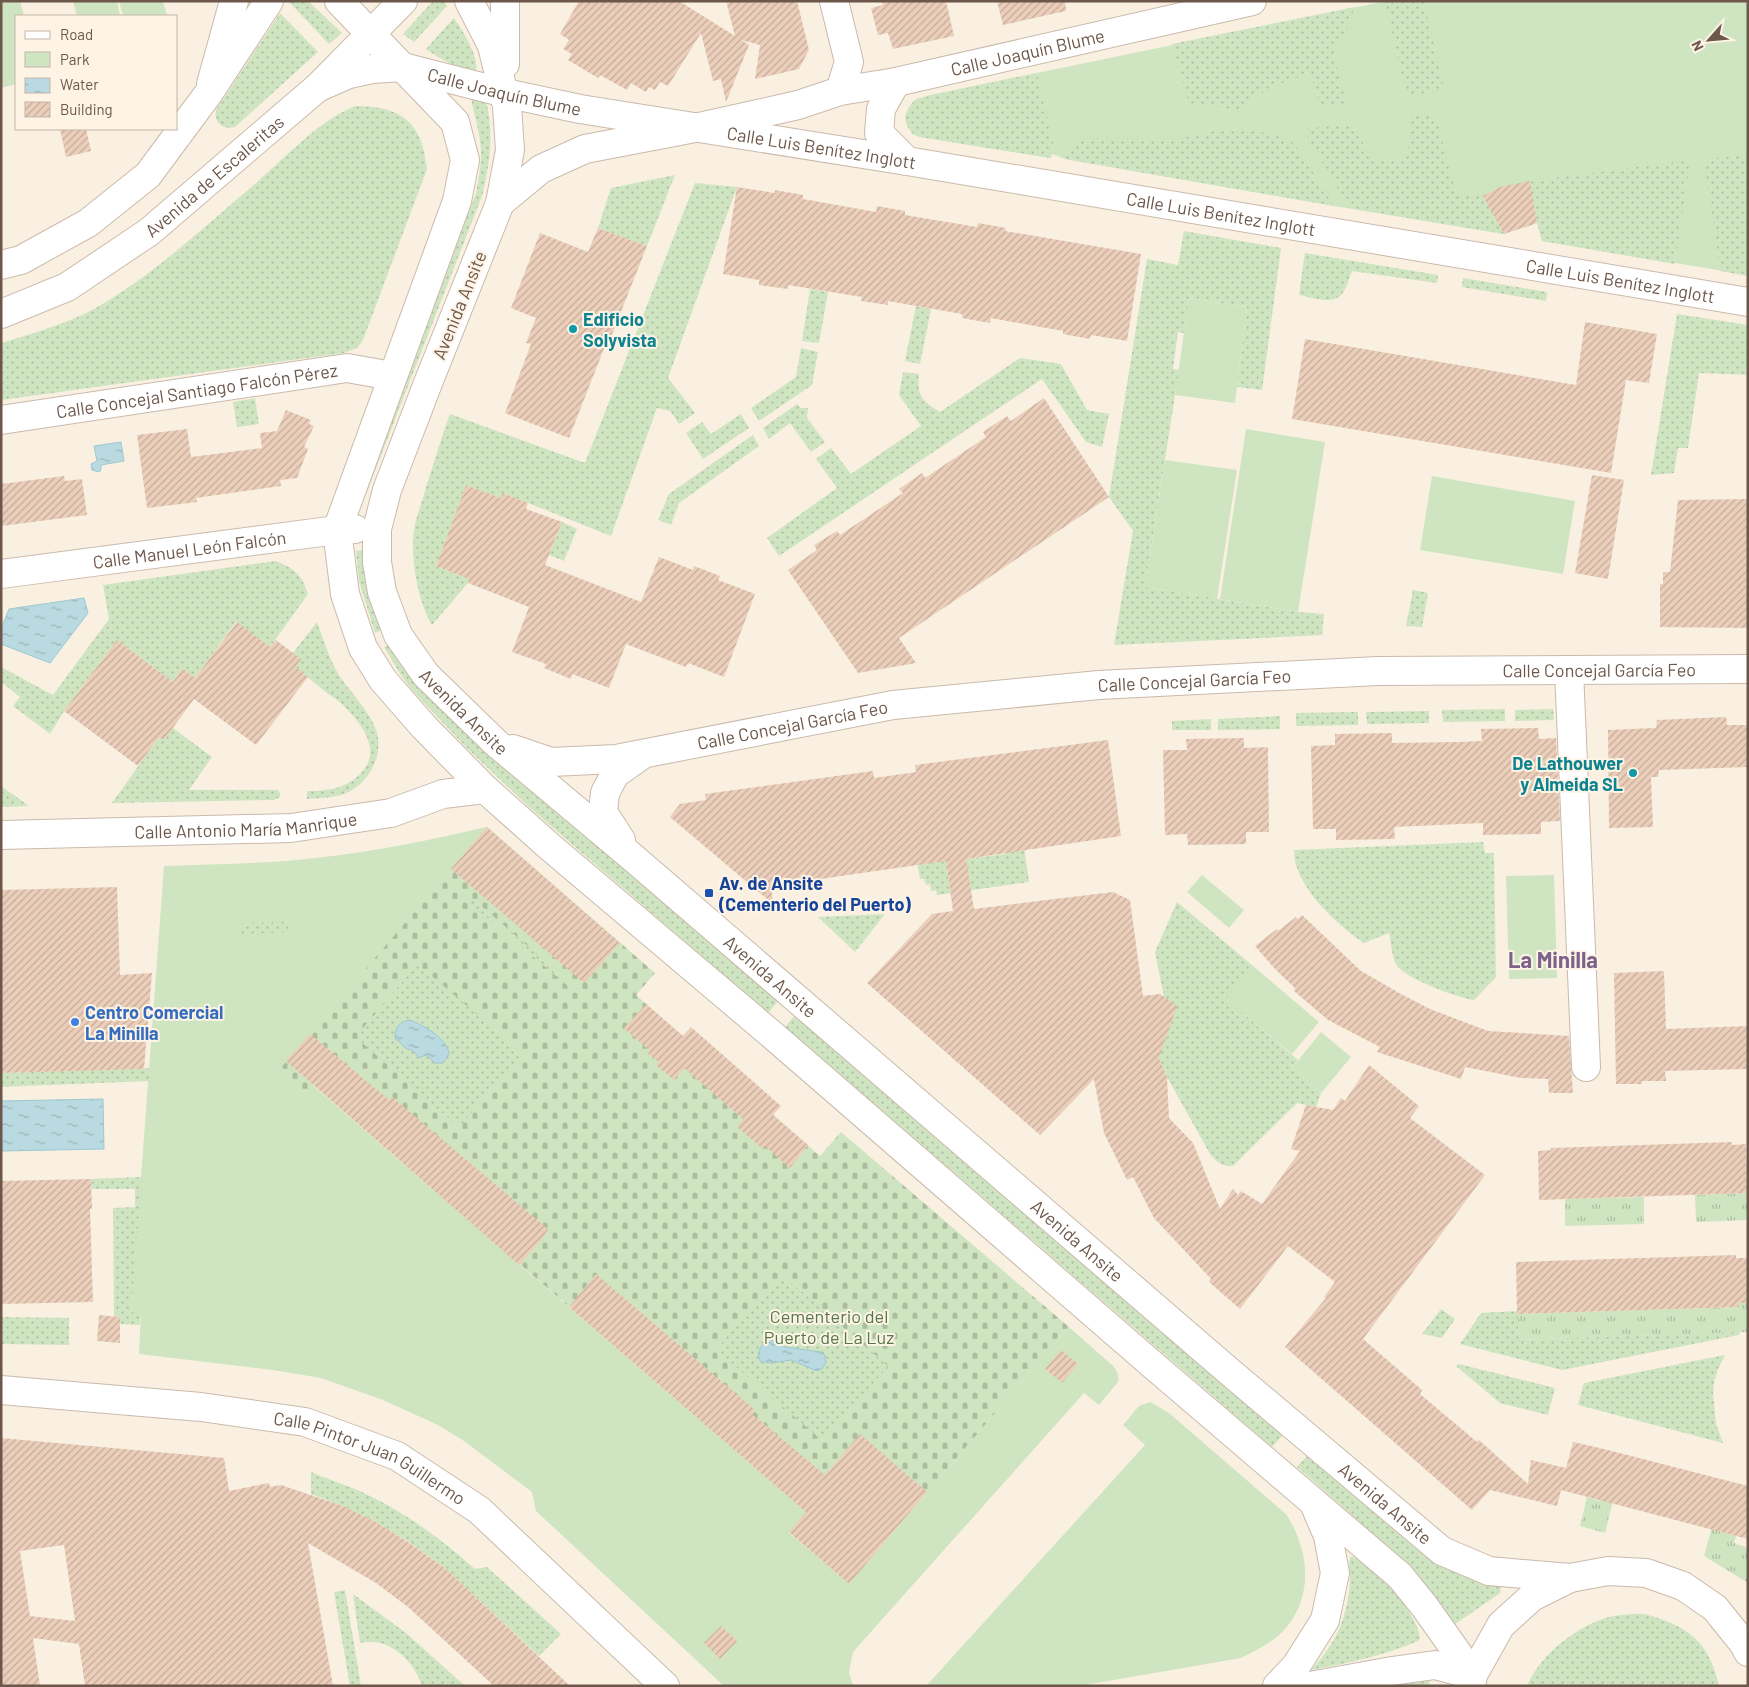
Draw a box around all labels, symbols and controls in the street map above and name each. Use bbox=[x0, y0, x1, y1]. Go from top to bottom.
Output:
legend bbox=[15, 15, 178, 130]
north arrow bbox=[1684, 15, 1734, 65]
street label: Calle Joaquín Blume bbox=[948, 24, 1107, 80]
text: Road bbox=[60, 25, 93, 43]
text: N bbox=[1687, 38, 1707, 54]
text: Park bbox=[60, 50, 90, 68]
street label: Calle Joaquín Blume bbox=[425, 63, 583, 120]
text: Water bbox=[60, 75, 99, 93]
text: Building bbox=[60, 100, 113, 118]
street label: Avenida de Escaleritas bbox=[140, 111, 288, 242]
street label: Calle Luis Benítez Inglott bbox=[725, 122, 918, 173]
street label: Calle Luis Benítez Inglott bbox=[1125, 187, 1317, 240]
street label: Avenida Ansite bbox=[427, 248, 491, 362]
street label: Calle Luis Benítez Inglott bbox=[1524, 254, 1717, 307]
place label: Edificio Solyvista bbox=[583, 308, 657, 351]
marker: Edificio Solyvista bbox=[567, 323, 579, 335]
street label: Calle Concejal Santiago Falcón Pérez bbox=[55, 359, 339, 423]
street label: Calle Manuel León Falcón bbox=[91, 526, 287, 573]
street label: Calle Concejal García Feo bbox=[1502, 658, 1696, 681]
street label: Avenida Ansite bbox=[415, 664, 513, 760]
street label: Calle Concejal García Feo bbox=[1097, 664, 1292, 696]
street label: Calle Concejal García Feo bbox=[695, 695, 890, 754]
place label: De Lathouwer y Almeida SL bbox=[1512, 752, 1623, 795]
marker: De Lathouwer y Almeida SL bbox=[1627, 767, 1639, 779]
street label: Calle Antonio María Manrique bbox=[134, 807, 359, 843]
place label: Av. de Ansite (Cementerio del Puerto) bbox=[718, 872, 911, 915]
marker: Av. de Ansite (Cementerio del Puerto) bbox=[703, 887, 715, 899]
street label: Avenida Ansite bbox=[720, 930, 821, 1022]
district label: La Minilla bbox=[1508, 946, 1598, 972]
place label: Centro Comercial La Minilla bbox=[85, 1001, 223, 1044]
marker: Centro Comercial La Minilla bbox=[69, 1016, 81, 1028]
street label: Avenida Ansite bbox=[1027, 1195, 1128, 1286]
park label: Cementerio del Puerto de La Luz bbox=[764, 1305, 894, 1348]
street label: Calle Pintor Juan Guillermo bbox=[272, 1407, 470, 1509]
street label: Avenida Ansite bbox=[1334, 1458, 1437, 1549]

